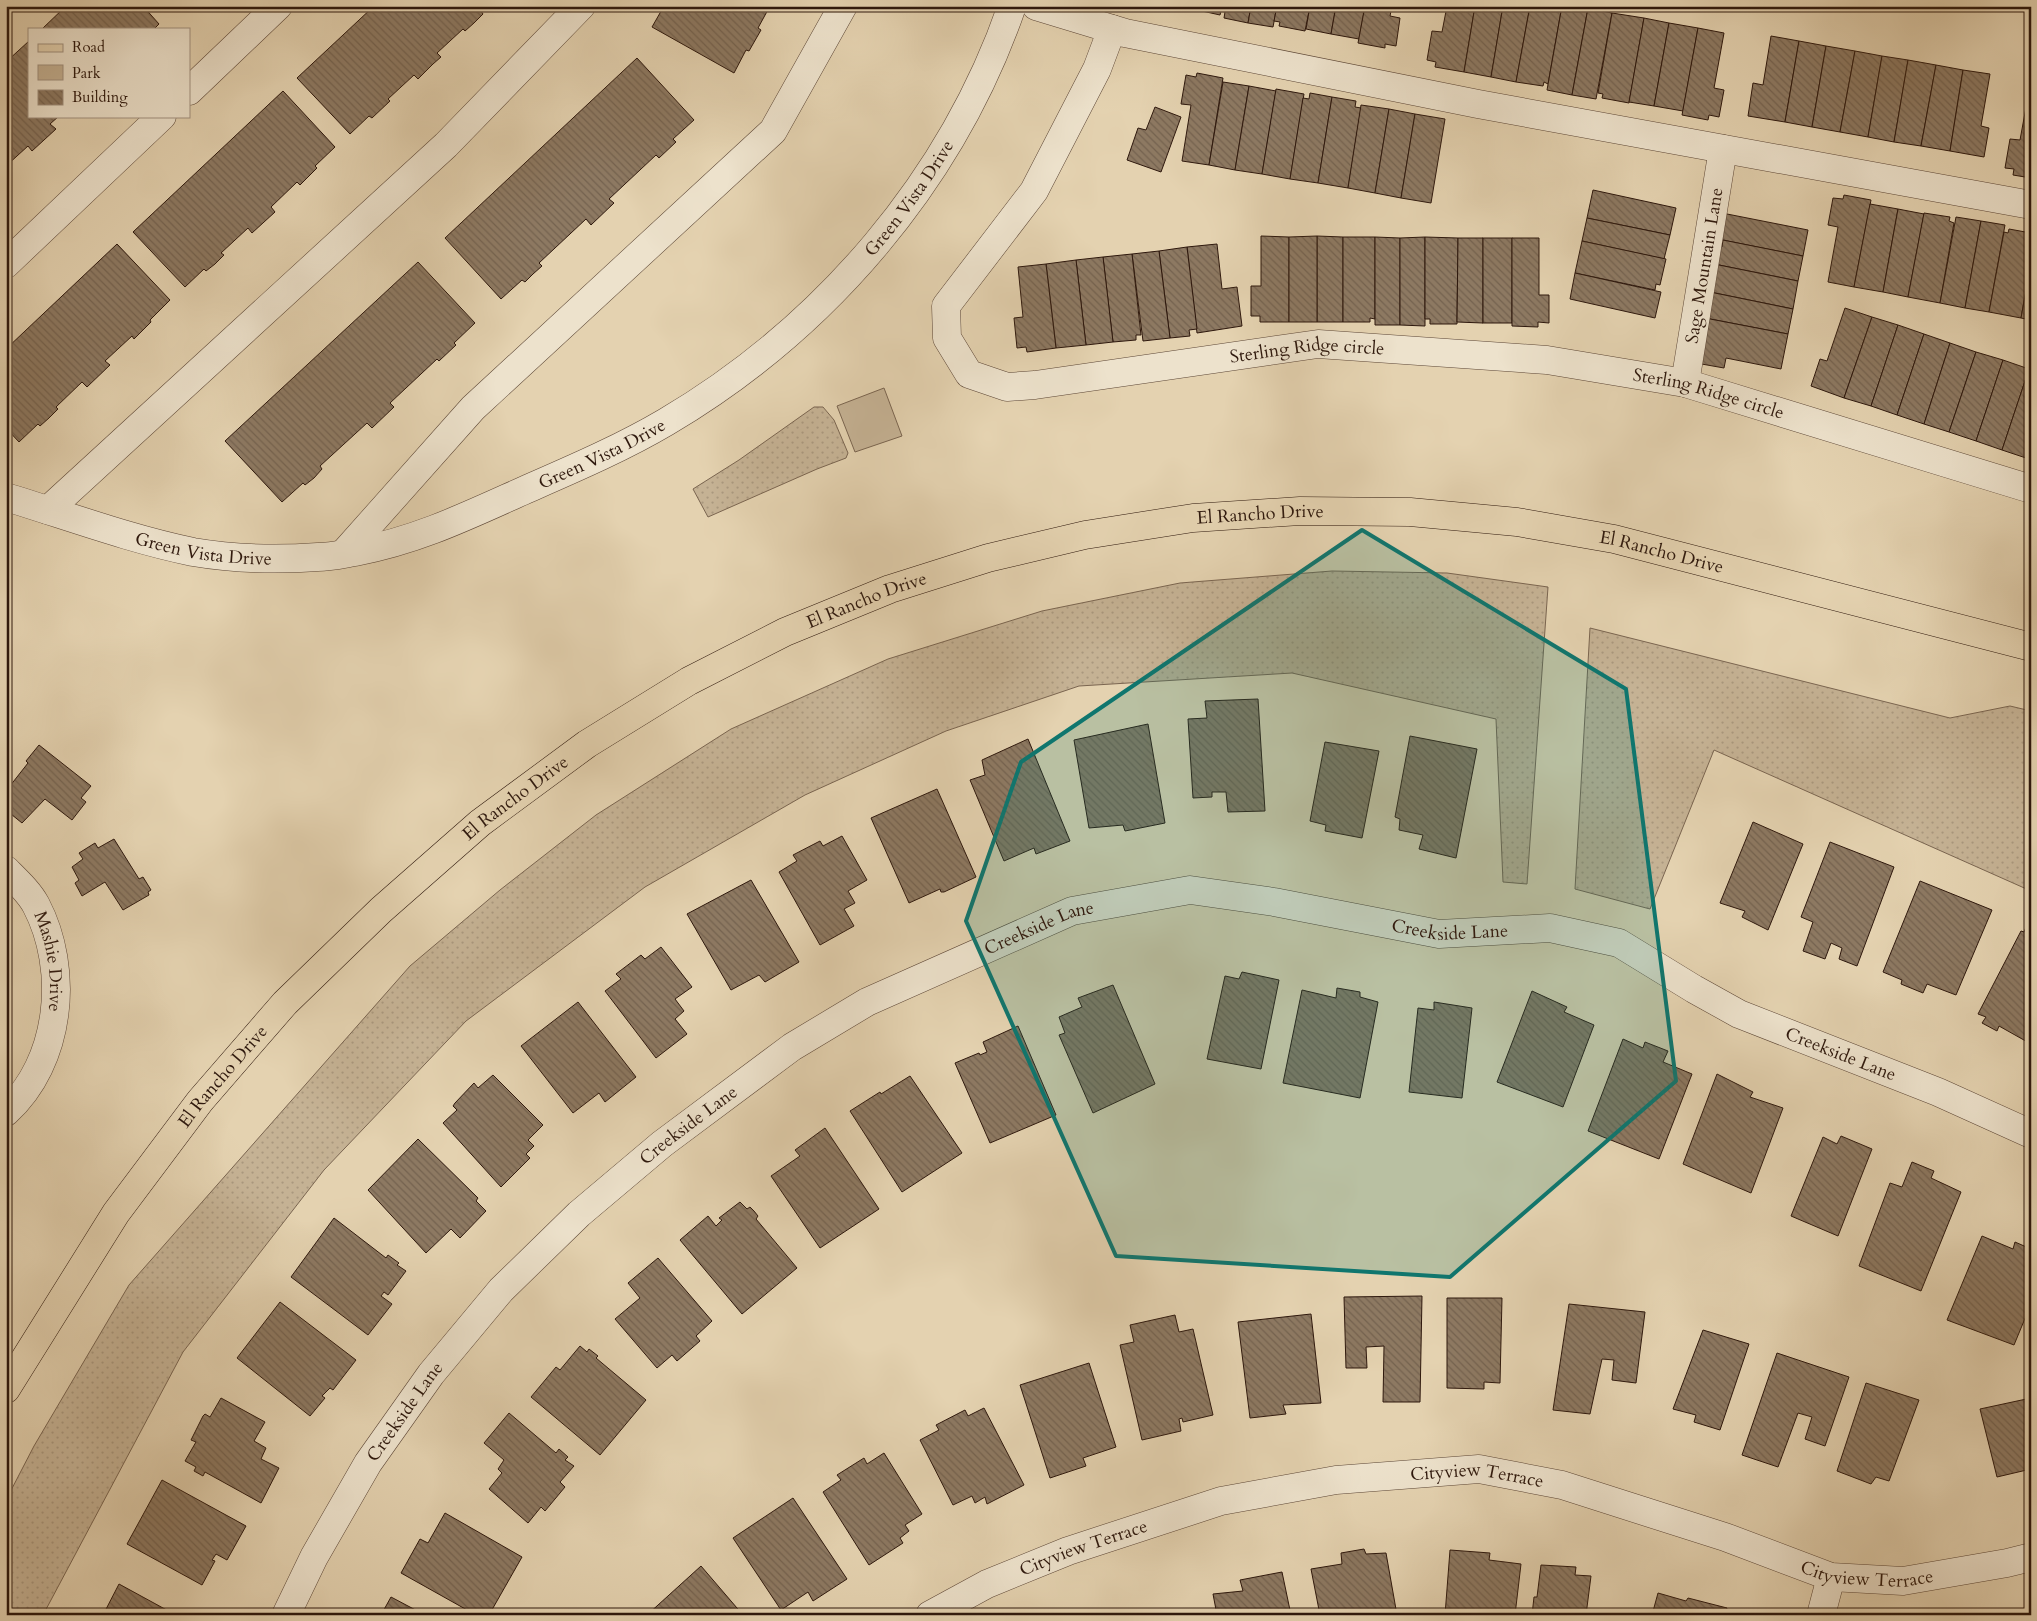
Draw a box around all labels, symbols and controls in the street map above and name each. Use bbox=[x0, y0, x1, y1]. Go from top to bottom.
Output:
legend bbox=[28, 28, 190, 118]
text: Road bbox=[72, 37, 105, 57]
text: Park bbox=[72, 63, 101, 83]
text: Building bbox=[72, 87, 128, 107]
street label: Green Vista Drive bbox=[858, 135, 960, 262]
street label: Sage Mountain Lane bbox=[1679, 186, 1729, 345]
street label: Sterling Ridge circle bbox=[1228, 331, 1385, 369]
street label: Sterling Ridge circle bbox=[1631, 362, 1787, 425]
street label: Green Vista Drive bbox=[534, 412, 670, 495]
street label: El Rancho Drive bbox=[1196, 498, 1324, 530]
street label: El Rancho Drive bbox=[1598, 524, 1726, 579]
street label: Green Vista Drive bbox=[132, 526, 272, 571]
street label: El Rancho Drive bbox=[802, 566, 930, 634]
street label: El Rancho Drive bbox=[456, 749, 573, 846]
street label: Creekside Lane bbox=[980, 895, 1096, 961]
street label: Mashie Drive bbox=[28, 907, 69, 1013]
street label: Creekside Lane bbox=[1389, 913, 1509, 947]
street label: El Rancho Drive bbox=[172, 1019, 273, 1133]
street label: Creekside Lane bbox=[1782, 1021, 1900, 1087]
street label: Creekside Lane bbox=[634, 1080, 742, 1170]
street label: Creekside Lane bbox=[360, 1356, 449, 1466]
street label: Cityview Terrace bbox=[1409, 1456, 1546, 1494]
street label: Cityview Terrace bbox=[1016, 1513, 1151, 1582]
street label: Cityview Terrace bbox=[1797, 1554, 1935, 1593]

